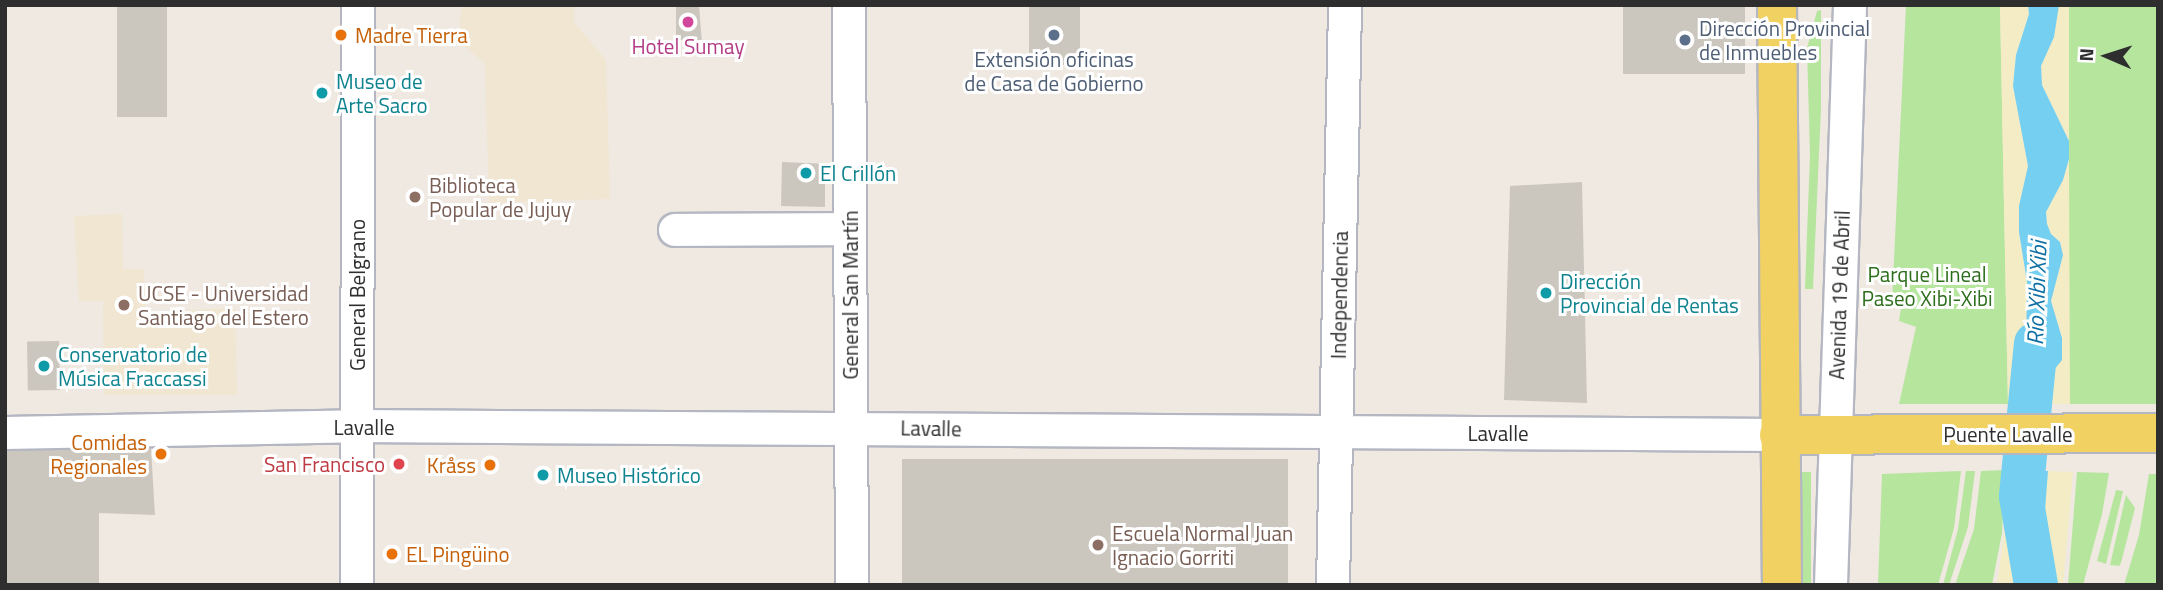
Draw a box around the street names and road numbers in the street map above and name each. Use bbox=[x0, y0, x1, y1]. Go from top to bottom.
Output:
street label: General San Martín bbox=[837, 210, 863, 380]
street label: Avenida 19 de Abril bbox=[1823, 210, 1855, 380]
street label: General Belgrano bbox=[344, 219, 370, 371]
street label: Independencia bbox=[1325, 231, 1353, 359]
street label: Lavalle bbox=[333, 414, 395, 440]
street label: Lavalle bbox=[900, 415, 962, 441]
street label: Lavalle bbox=[1467, 420, 1529, 446]
street label: Puente Lavalle bbox=[1943, 421, 2073, 447]

